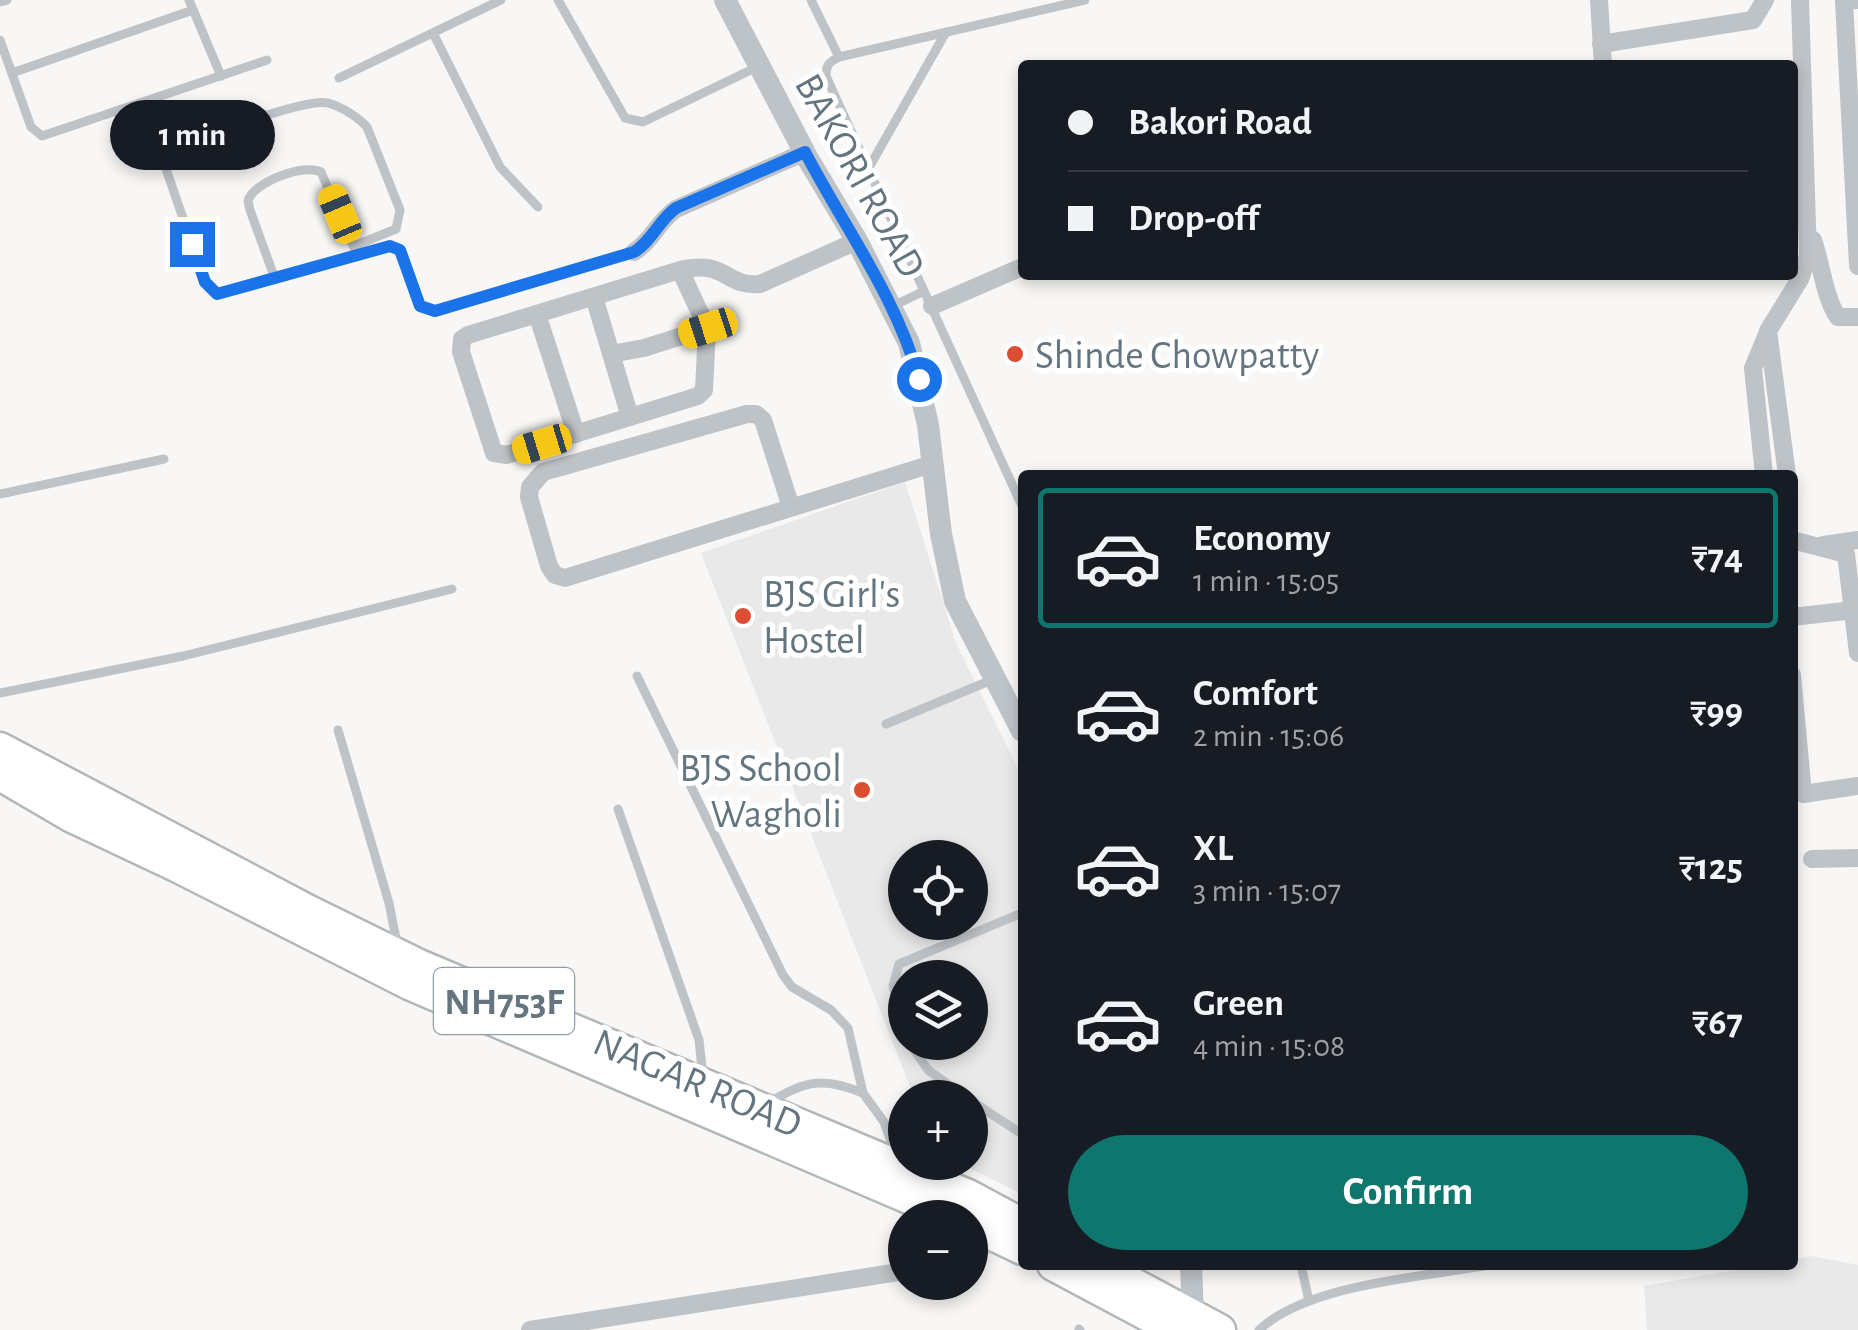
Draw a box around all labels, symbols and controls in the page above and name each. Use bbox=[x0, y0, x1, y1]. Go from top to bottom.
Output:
street label: BAKORI ROAD bbox=[787, 67, 932, 285]
callout: 1 min bbox=[110, 99, 274, 169]
text: Bakori Road bbox=[1128, 104, 1312, 142]
text: 1 min bbox=[159, 119, 226, 151]
car bbox=[314, 181, 366, 247]
text: Drop-off bbox=[1128, 200, 1259, 238]
route end bbox=[170, 222, 215, 267]
car bbox=[675, 304, 741, 352]
place label: Shinde Chowpatty bbox=[1035, 336, 1319, 376]
marker: Shinde Chowpatty bbox=[1004, 343, 1026, 365]
route start bbox=[897, 357, 942, 402]
car bbox=[509, 421, 575, 467]
icon: car bbox=[1073, 513, 1163, 603]
text: Economy bbox=[1193, 520, 1331, 558]
text: ₹74 bbox=[1692, 539, 1743, 577]
text: 1 min · 15:05 bbox=[1193, 565, 1339, 597]
place label: BJS Girl's Hostel bbox=[763, 575, 900, 661]
marker: BJS Girl's Hostel bbox=[732, 605, 754, 627]
icon: car bbox=[1073, 668, 1163, 758]
text: Comfort bbox=[1193, 675, 1318, 713]
text: ₹99 bbox=[1690, 694, 1743, 732]
text: 2 min · 15:06 bbox=[1193, 720, 1344, 752]
place label: BJS School Wagholi bbox=[679, 749, 842, 835]
marker: BJS School Wagholi bbox=[851, 779, 873, 801]
icon: car bbox=[1073, 823, 1163, 913]
text: XL bbox=[1193, 830, 1233, 868]
map controls bbox=[888, 840, 988, 1300]
button: locate bbox=[888, 840, 988, 940]
text: ₹125 bbox=[1679, 849, 1743, 887]
text: 3 min · 15:07 bbox=[1193, 875, 1341, 907]
button: layers bbox=[888, 960, 988, 1060]
road number: NH753F bbox=[434, 968, 574, 1034]
icon: car bbox=[1073, 978, 1163, 1068]
text: Green bbox=[1193, 985, 1284, 1023]
text: ₹67 bbox=[1692, 1004, 1743, 1042]
street label: NAGAR ROAD bbox=[587, 1022, 807, 1146]
text: 4 min · 15:08 bbox=[1193, 1030, 1345, 1062]
button: + bbox=[888, 1080, 988, 1180]
button: Confirm bbox=[1068, 1135, 1748, 1250]
button: − bbox=[888, 1200, 988, 1300]

